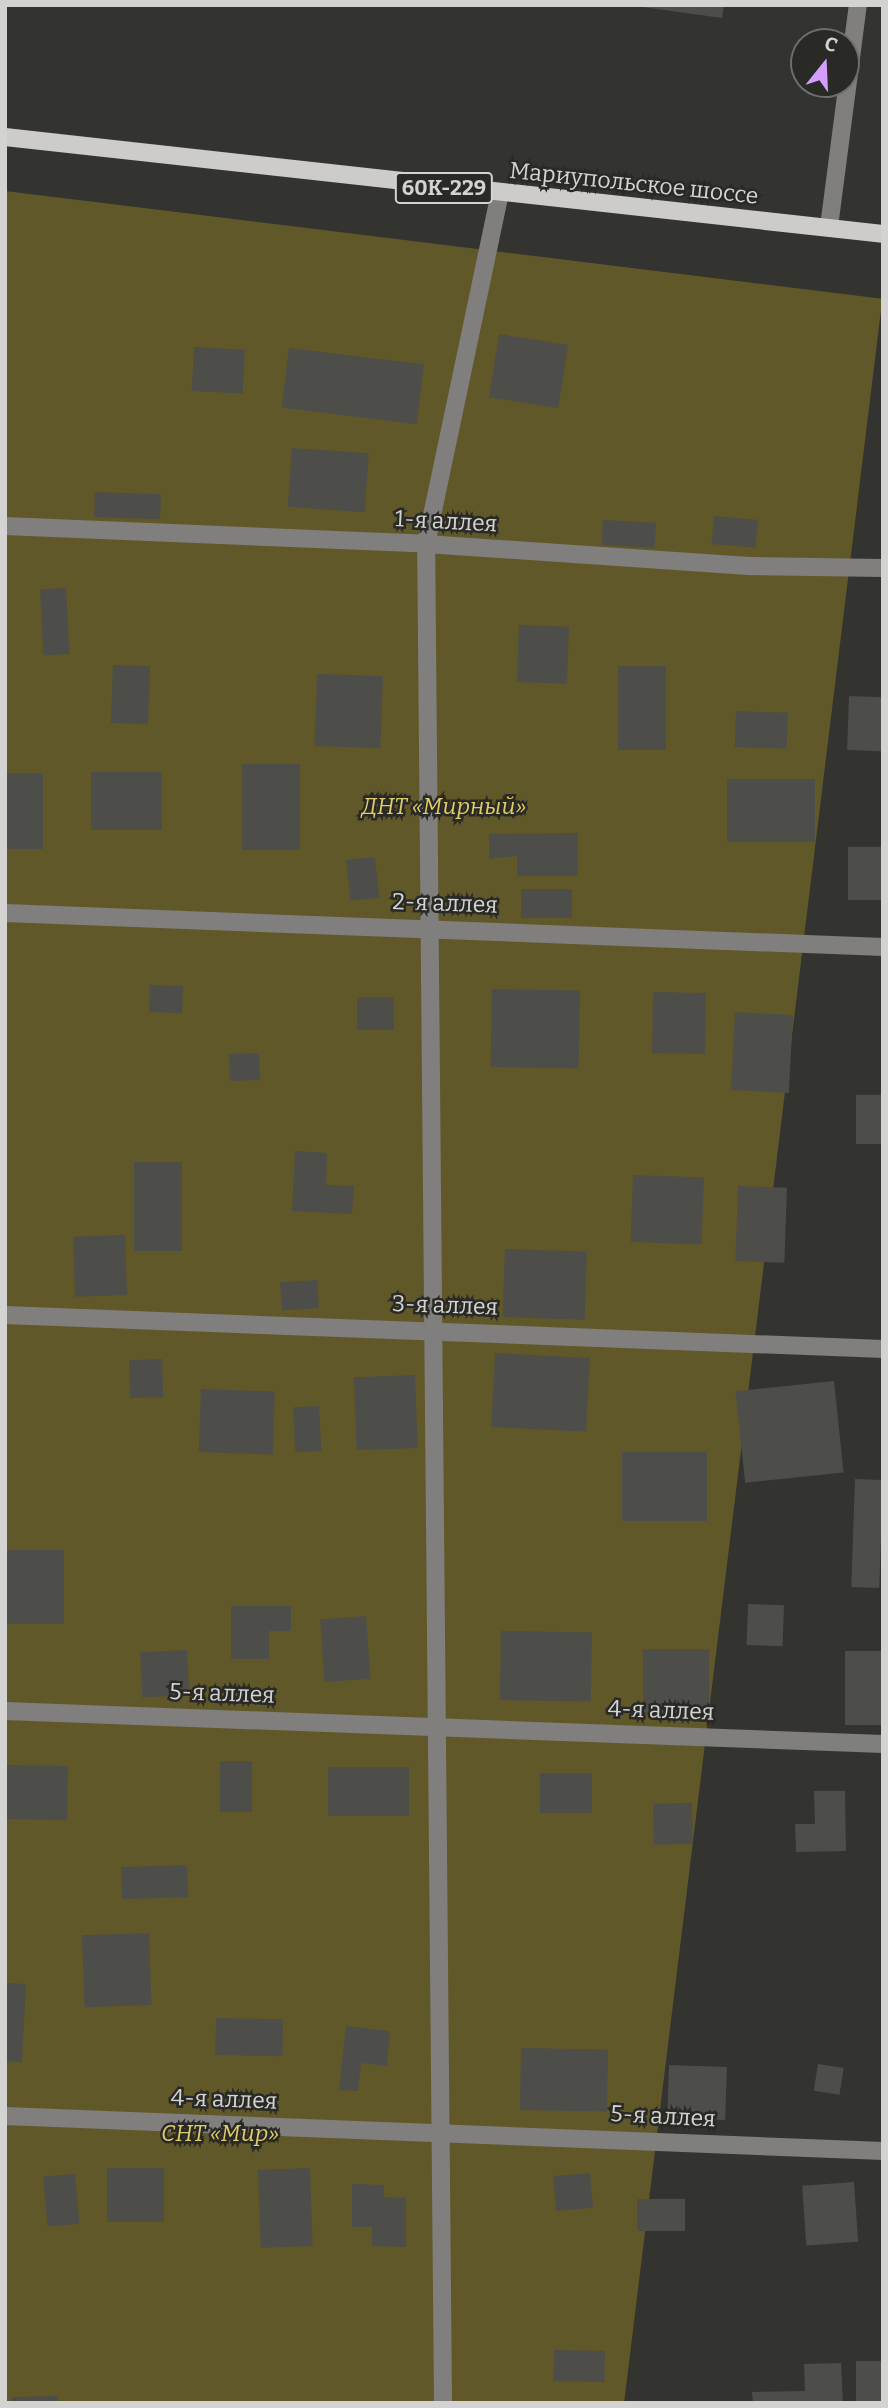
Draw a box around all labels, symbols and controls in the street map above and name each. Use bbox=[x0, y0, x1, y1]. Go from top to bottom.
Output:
north arrow bbox=[790, 28, 860, 98]
text: С bbox=[822, 32, 840, 57]
street label: Мариупольское шоссе bbox=[508, 156, 760, 210]
road number: 60К-229 bbox=[393, 170, 495, 206]
street label: 1-я аллея bbox=[394, 505, 498, 537]
park label: ДНТ «Мирный» bbox=[362, 792, 526, 820]
street label: 2-я аллея bbox=[392, 887, 498, 919]
street label: 3-я аллея bbox=[391, 1289, 499, 1321]
street label: 5-я аллея bbox=[169, 1677, 275, 1709]
street label: 4-я аллея bbox=[607, 1694, 715, 1726]
street label: 4-я аллея bbox=[170, 2083, 278, 2115]
street label: 5-я аллея bbox=[610, 2099, 716, 2133]
park label: СНТ «Мир» bbox=[161, 2119, 279, 2147]

